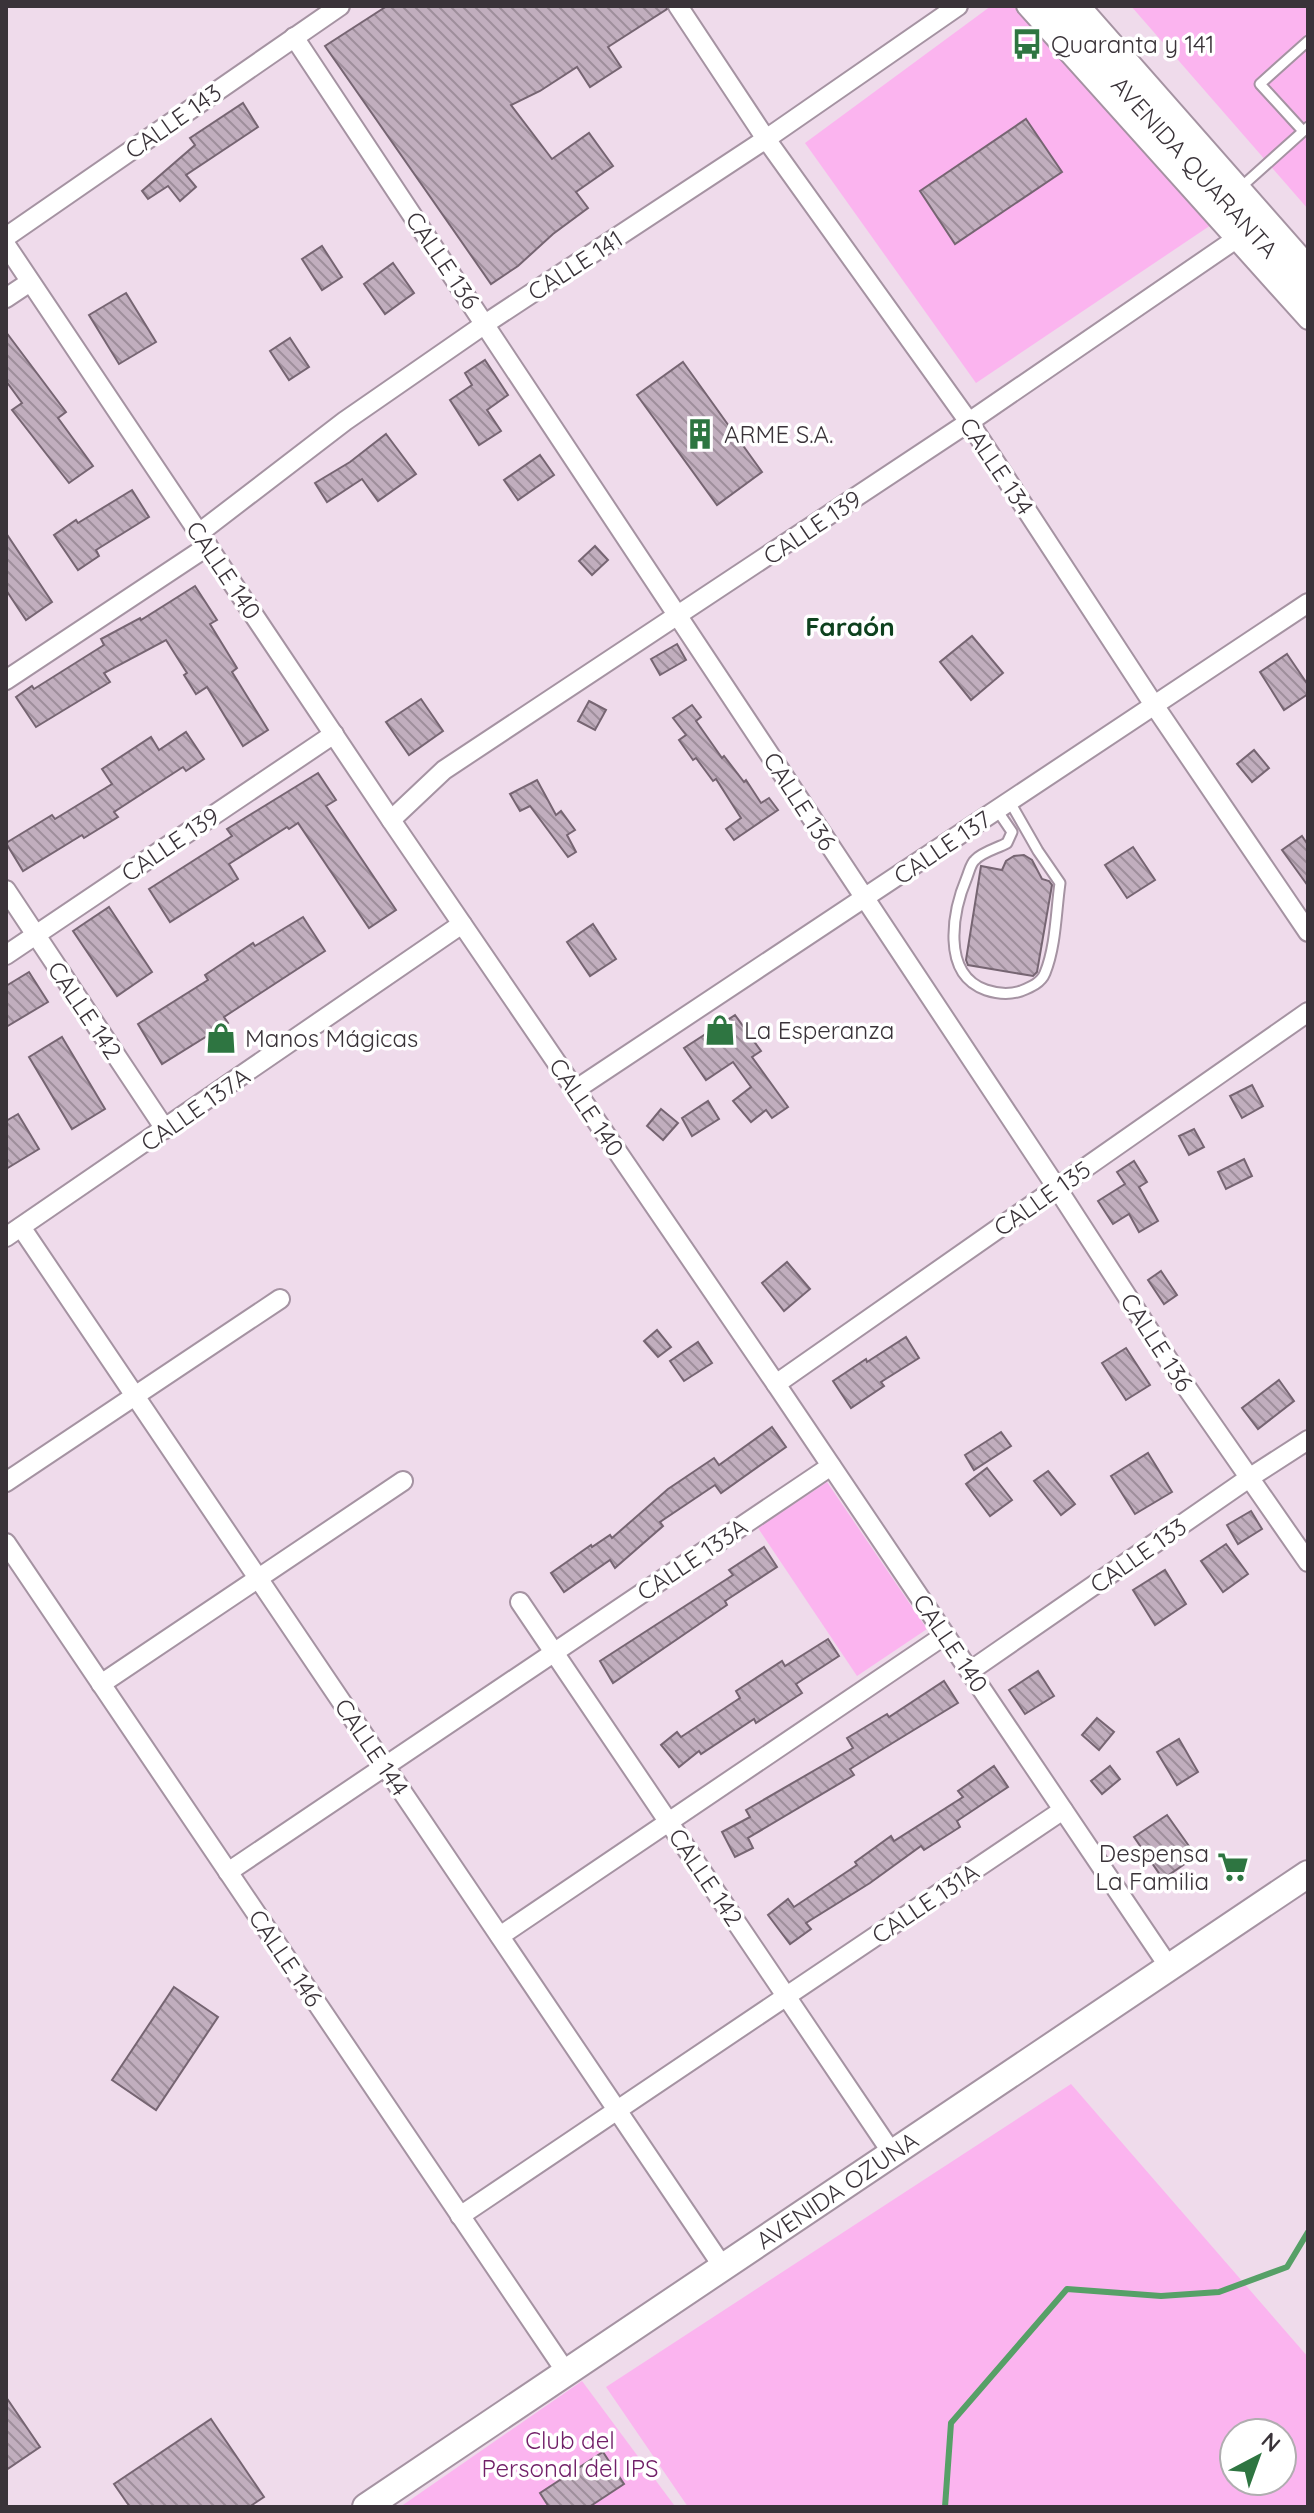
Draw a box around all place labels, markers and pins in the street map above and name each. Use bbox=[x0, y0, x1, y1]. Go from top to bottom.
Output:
bus stop icon: Quaranta y 141 bbox=[1010, 27, 1044, 61]
place label: Quaranta y 141 bbox=[1051, 29, 1214, 59]
building icon: ARME S.A. bbox=[683, 417, 717, 451]
place label: ARME S.A. bbox=[724, 419, 833, 449]
shop icon: La Esperanza bbox=[703, 1013, 737, 1047]
place label: La Esperanza bbox=[744, 1015, 894, 1045]
shop icon: Manos Mágicas bbox=[204, 1021, 238, 1055]
place label: Manos Mágicas bbox=[245, 1023, 418, 1053]
place label: Despensa La Familia bbox=[1095, 1838, 1209, 1896]
supermarket icon: Despensa La Familia bbox=[1216, 1850, 1250, 1884]

